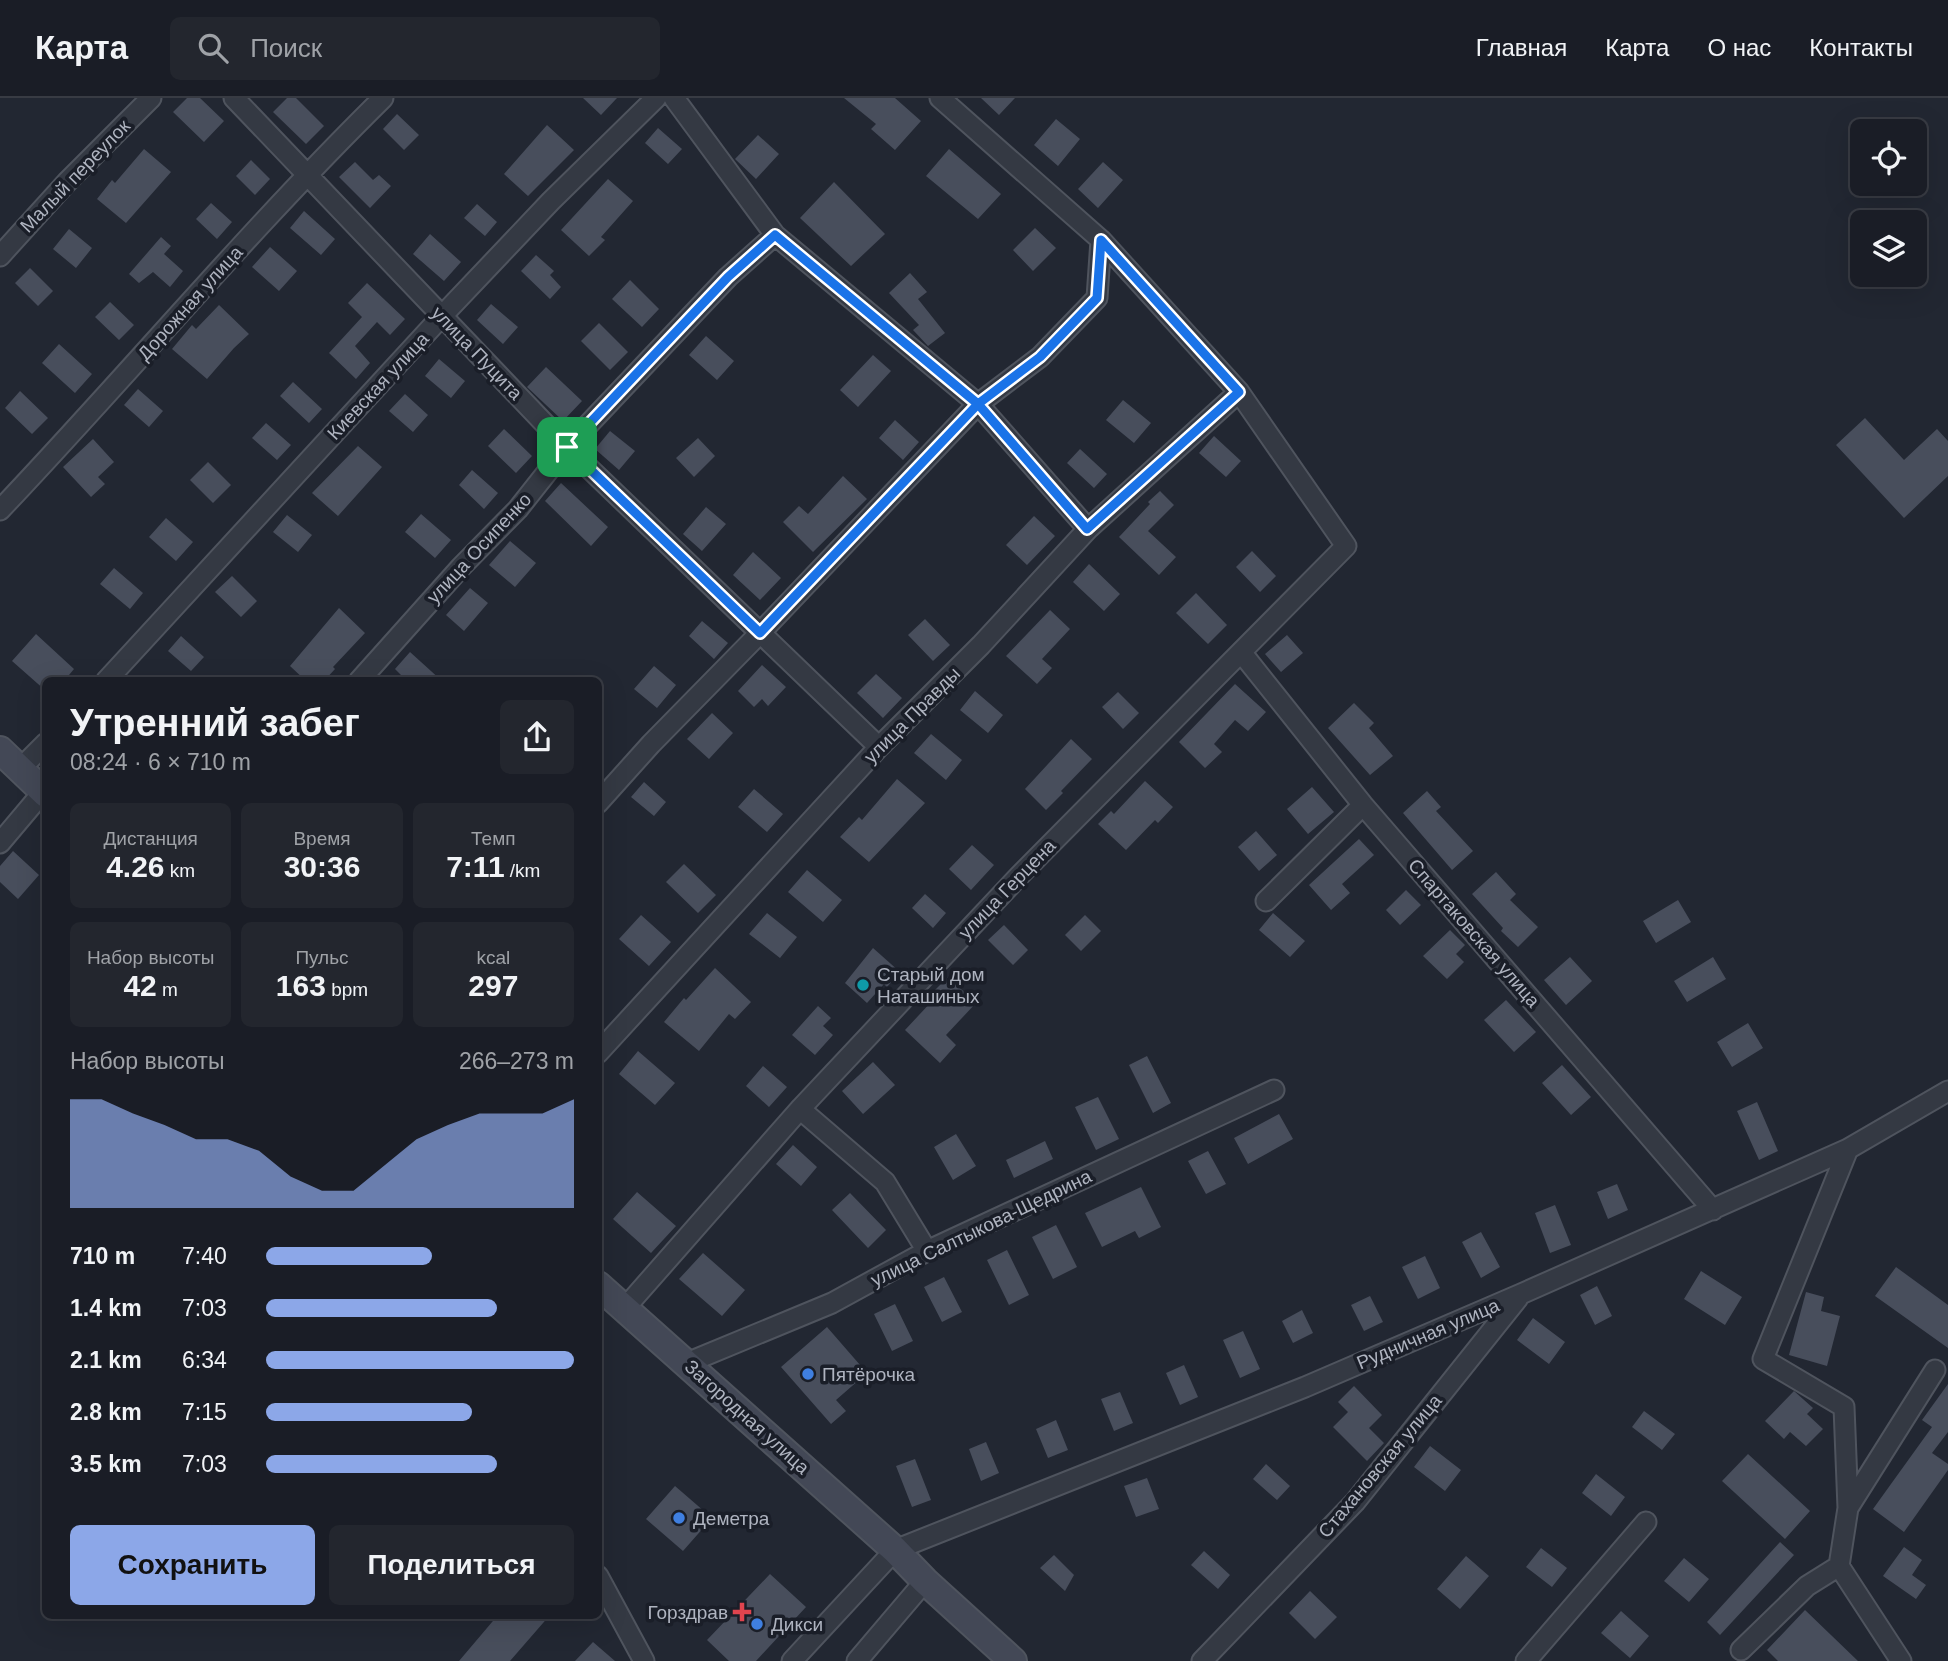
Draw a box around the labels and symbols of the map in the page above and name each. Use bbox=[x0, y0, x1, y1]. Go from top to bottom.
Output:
street label: Малый переулок bbox=[16, 115, 135, 237]
street label: Дорожная улица bbox=[133, 241, 247, 364]
street label: улица Пуцита bbox=[427, 302, 527, 404]
street label: Киевская улица bbox=[323, 328, 433, 444]
pin bbox=[537, 417, 597, 477]
street label: улица Осипенко bbox=[423, 489, 535, 607]
street label: улица Правды bbox=[860, 663, 964, 767]
street label: улица Герцена bbox=[954, 835, 1060, 943]
street label: Спартаковская улица bbox=[1404, 855, 1544, 1012]
place label: Старый дом Наташиных bbox=[877, 964, 985, 1007]
marker: Старый дом Наташиных bbox=[855, 977, 871, 993]
street label: улица Салтыкова-Щедрина bbox=[867, 1165, 1095, 1291]
street label: Рудничная улица bbox=[1354, 1294, 1503, 1373]
street label: Загородная улица bbox=[681, 1356, 814, 1479]
place label: Пятёрочка bbox=[822, 1364, 916, 1385]
marker: Пятёрочка bbox=[800, 1366, 816, 1382]
street label: Стахановская улица bbox=[1314, 1390, 1446, 1542]
place label: Деметра bbox=[693, 1508, 770, 1529]
marker: Деметра bbox=[671, 1510, 687, 1526]
place label: Горздрав bbox=[647, 1602, 728, 1623]
marker: Горздрав bbox=[734, 1604, 750, 1620]
place label: Дикси bbox=[771, 1614, 823, 1635]
marker: Дикси bbox=[749, 1616, 765, 1632]

